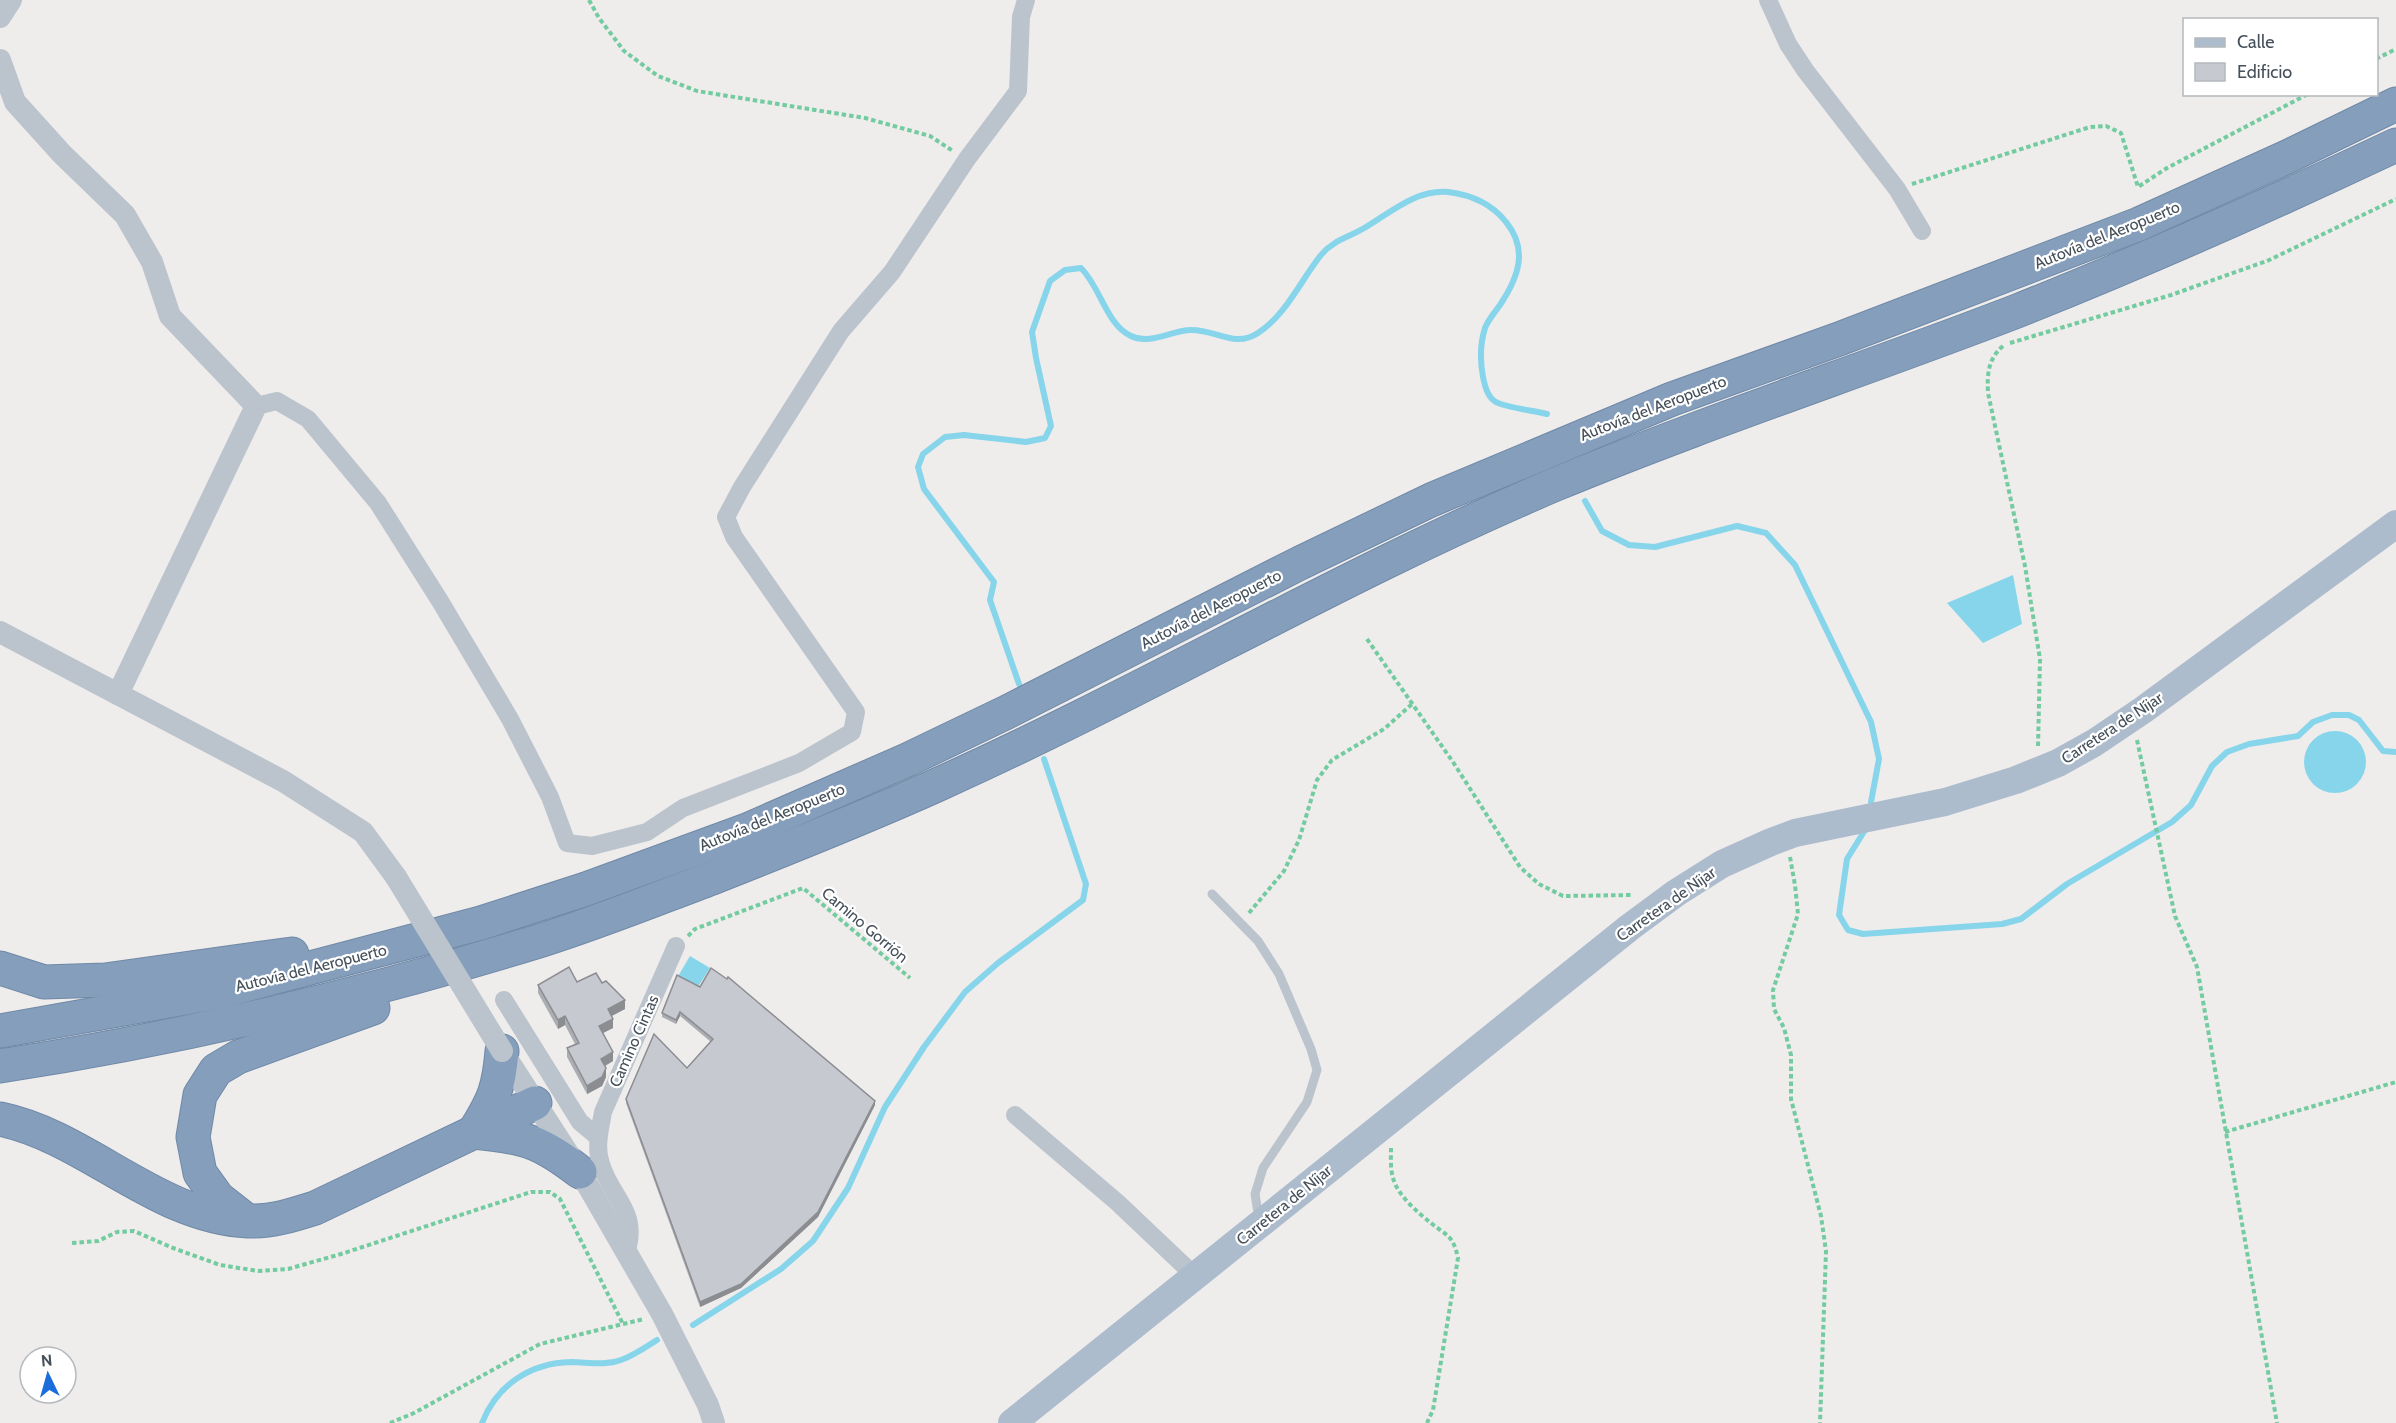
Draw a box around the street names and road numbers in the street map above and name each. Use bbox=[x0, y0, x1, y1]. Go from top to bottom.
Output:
street label: Autovía del Aeropuerto bbox=[2031, 197, 2183, 273]
street label: Autovía del Aeropuerto bbox=[1577, 371, 1729, 445]
street label: Autovía del Aeropuerto bbox=[1138, 565, 1285, 653]
street label: Carretera de Níjar bbox=[2058, 688, 2167, 768]
street label: Autovía del Aeropuerto bbox=[696, 779, 848, 855]
street label: Carretera de Níjar bbox=[1613, 862, 1720, 945]
street label: Camino Gorrión bbox=[818, 883, 912, 967]
street label: Autovía del Aeropuerto bbox=[233, 940, 389, 996]
street label: Camino Cintas bbox=[605, 992, 663, 1090]
street label: Carretera de Níjar bbox=[1233, 1160, 1336, 1249]

